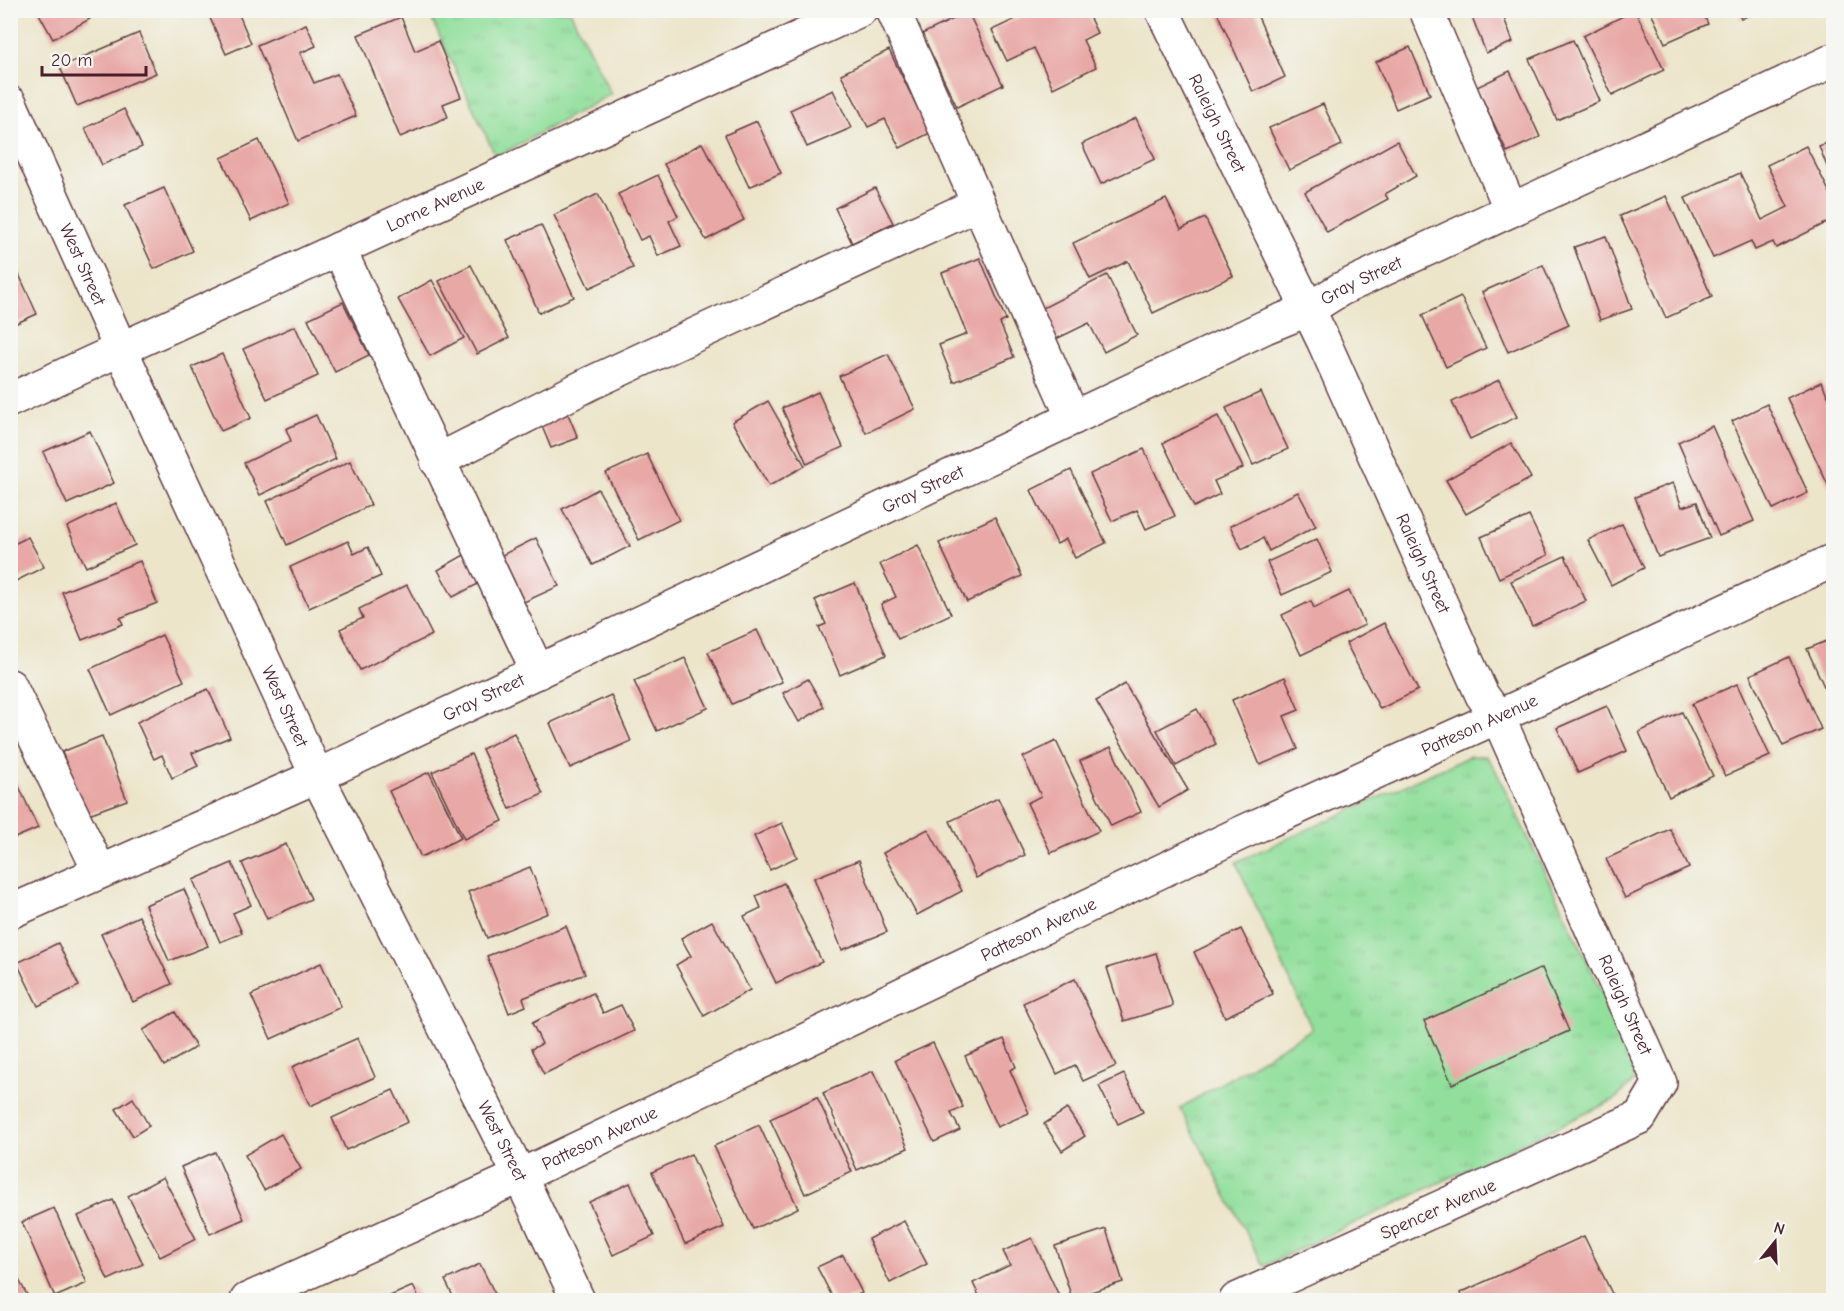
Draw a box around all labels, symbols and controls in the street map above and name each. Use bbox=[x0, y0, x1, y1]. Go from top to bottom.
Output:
scale bar bbox=[42, 39, 146, 77]
text: 20 m bbox=[51, 50, 92, 71]
street label: Raleigh Street bbox=[1184, 71, 1250, 177]
street label: Lorne Avenue bbox=[383, 174, 488, 237]
street label: West Street bbox=[55, 221, 110, 309]
street label: Gray Street bbox=[1317, 252, 1406, 310]
street label: Gray Street bbox=[879, 461, 968, 518]
street label: Raleigh Street bbox=[1391, 510, 1454, 618]
street label: West Street bbox=[257, 663, 313, 751]
street label: Gray Street bbox=[439, 669, 529, 726]
street label: Patteson Avenue bbox=[1418, 690, 1541, 761]
street label: Patteson Avenue bbox=[978, 893, 1100, 966]
street label: Raleigh Street bbox=[1594, 952, 1657, 1059]
street label: West Street bbox=[473, 1098, 531, 1185]
street label: Patteson Avenue bbox=[539, 1102, 661, 1175]
street label: Spencer Avenue bbox=[1377, 1175, 1499, 1244]
north arrow bbox=[1745, 1212, 1805, 1272]
text: N bbox=[1772, 1219, 1787, 1239]

